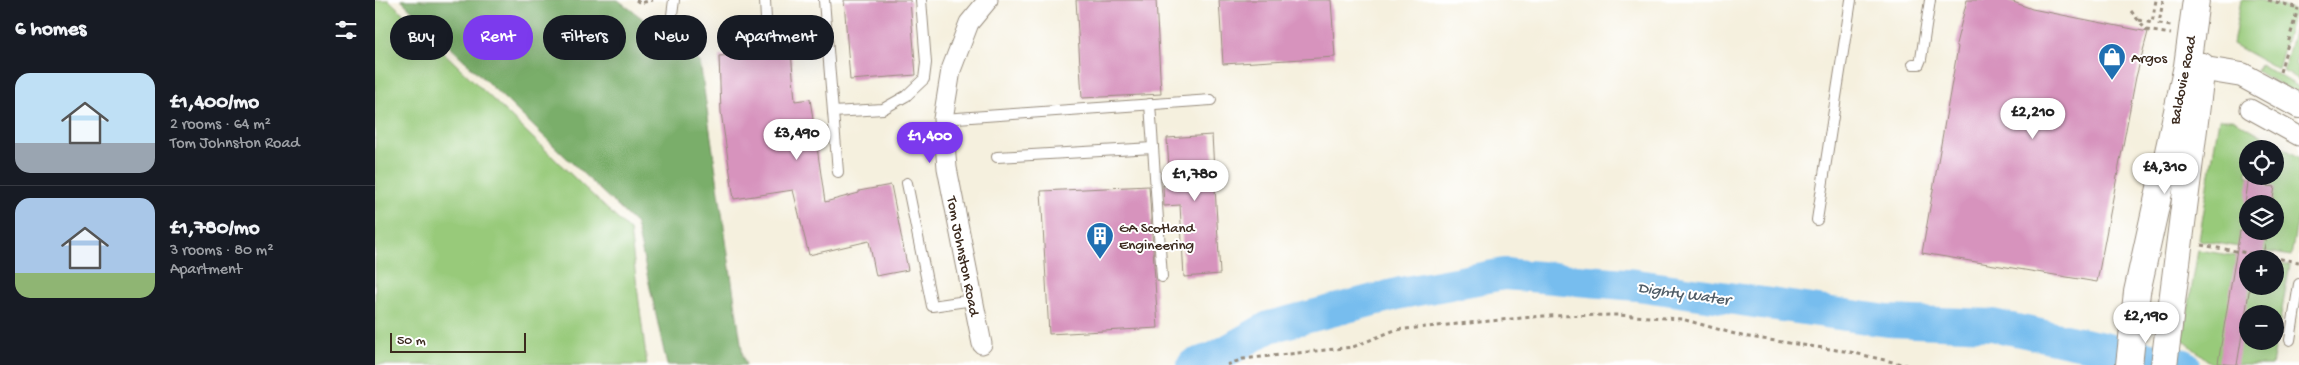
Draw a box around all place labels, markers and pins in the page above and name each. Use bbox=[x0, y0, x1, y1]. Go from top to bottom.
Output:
shop icon: Argos bbox=[2097, 42, 2127, 81]
place label: Argos bbox=[2131, 50, 2167, 68]
pin: £2,210 bbox=[1992, 98, 2074, 140]
pin: £3,490 bbox=[756, 119, 838, 161]
pin: £1,400 bbox=[889, 121, 971, 164]
pin: £4,310 bbox=[2124, 152, 2206, 195]
pin: £1,780 bbox=[1154, 160, 1236, 202]
place label: GA Scotland Engineering bbox=[1119, 220, 1196, 255]
building icon: GA Scotland Engineering bbox=[1085, 221, 1115, 260]
pin: £2,190 bbox=[2105, 302, 2187, 344]

